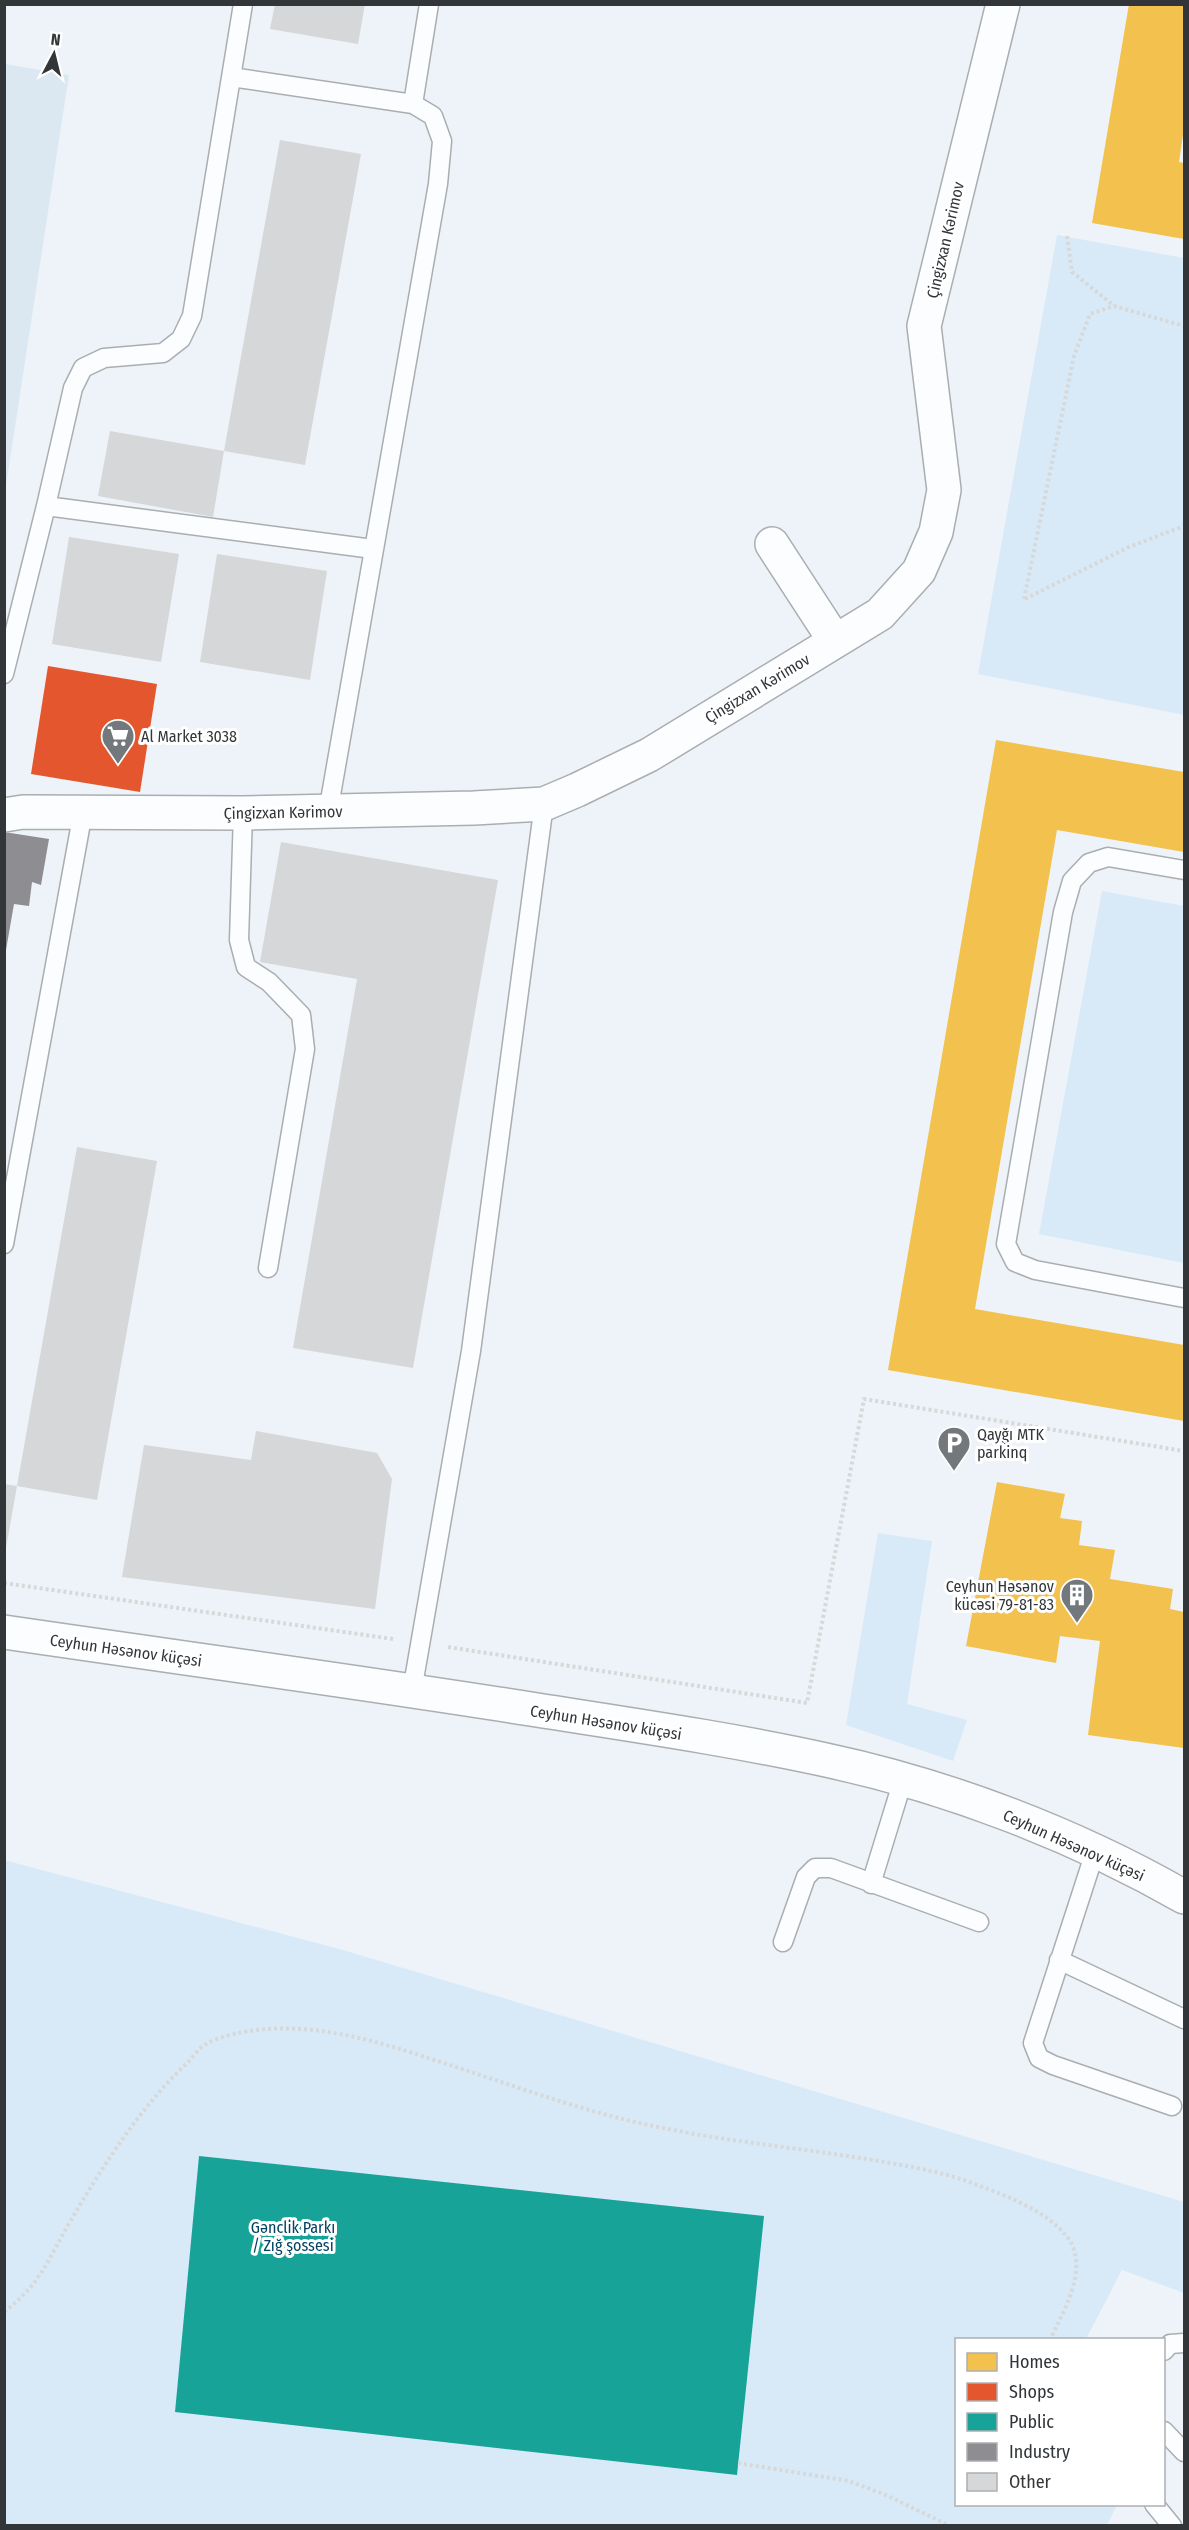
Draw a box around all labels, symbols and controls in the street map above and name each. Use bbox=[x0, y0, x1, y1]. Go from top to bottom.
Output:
north arrow bbox=[24, 24, 84, 84]
text: N bbox=[50, 30, 62, 50]
street label: Çingizxan Kərimov bbox=[923, 180, 969, 300]
street label: Çingizxan Kərimov bbox=[701, 650, 814, 728]
supermarket icon: Al Market 3038 bbox=[100, 718, 136, 765]
place label: Al Market 3038 bbox=[141, 727, 237, 746]
street label: Çingizxan Kərimov bbox=[223, 802, 343, 824]
parking icon: Qayğı MTK parkinq bbox=[936, 1425, 972, 1472]
place label: Qayğı MTK parkinq bbox=[977, 1425, 1044, 1462]
place label: Ceyhun Həsənov kücəsi 79-81-83 bbox=[946, 1577, 1054, 1614]
building icon: Ceyhun Həsənov kücəsi 79-81-83 bbox=[1059, 1577, 1095, 1624]
street label: Ceyhun Həsənov küçəsi bbox=[49, 1630, 203, 1671]
street label: Ceyhun Həsənov küçəsi bbox=[529, 1701, 683, 1744]
street label: Ceyhun Həsənov küçəsi bbox=[1000, 1806, 1148, 1885]
park label: Gənclik Parkı / Zığ şossesi bbox=[251, 2218, 335, 2255]
legend bbox=[955, 2338, 1165, 2506]
text: Homes bbox=[1009, 2351, 1060, 2373]
text: Shops bbox=[1009, 2381, 1054, 2403]
text: Public bbox=[1009, 2411, 1054, 2433]
text: Industry bbox=[1009, 2441, 1070, 2463]
text: Other bbox=[1009, 2471, 1052, 2493]

